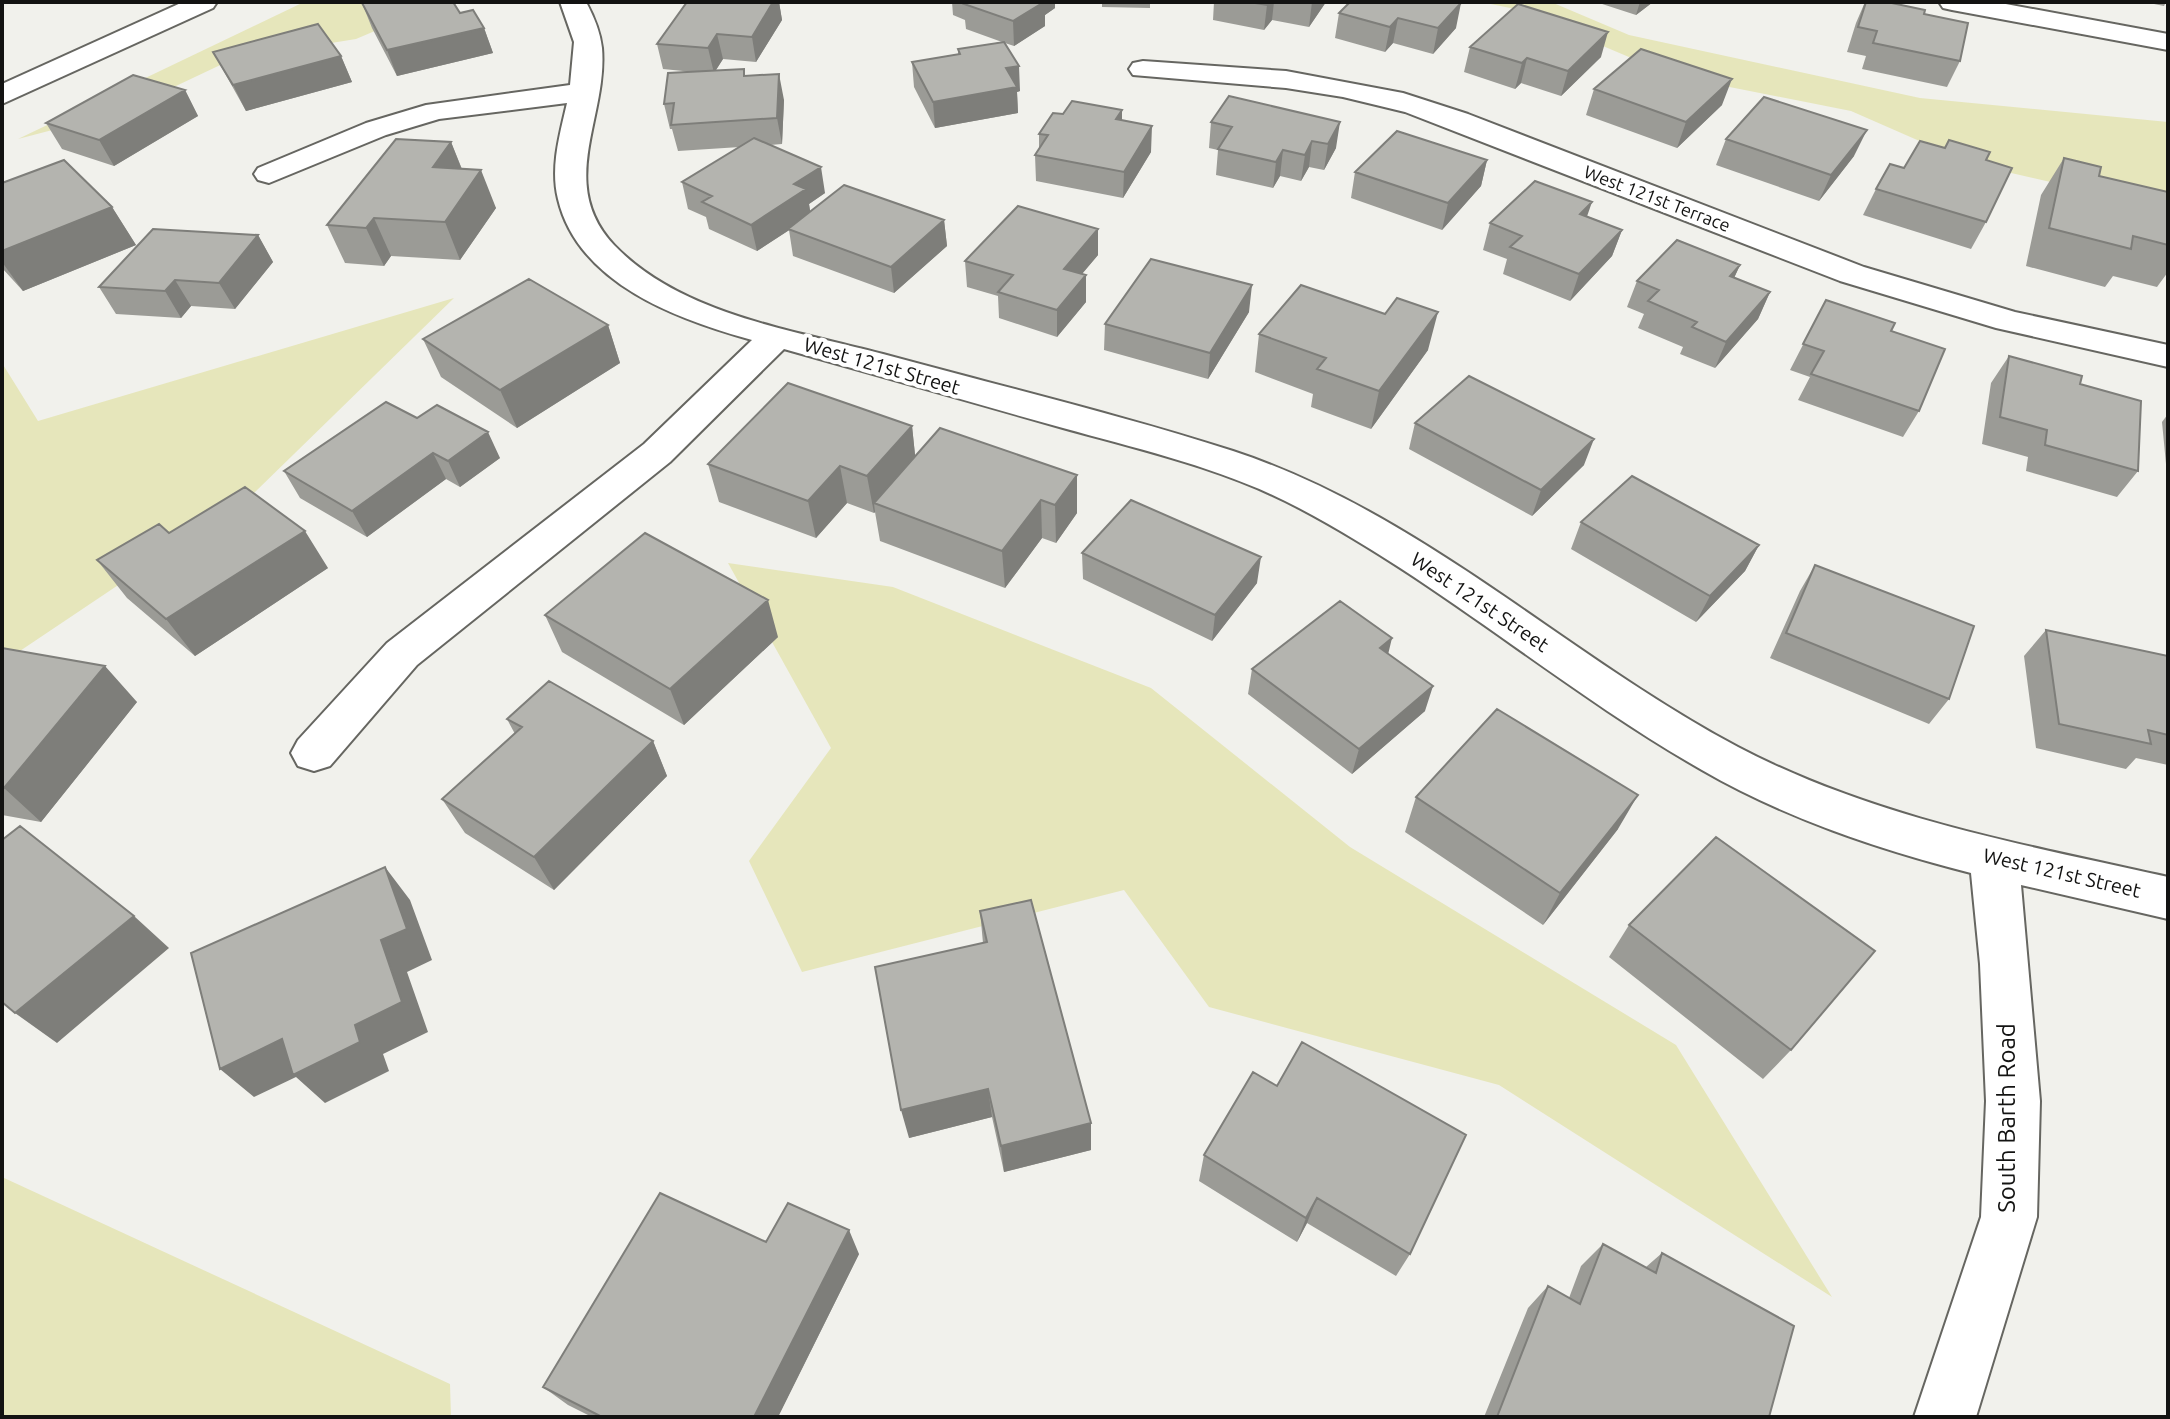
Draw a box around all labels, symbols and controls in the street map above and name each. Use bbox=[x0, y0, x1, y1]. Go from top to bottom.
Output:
street label: West 121st Terrace bbox=[1581, 161, 1733, 235]
street label: West 121st Street bbox=[802, 332, 963, 399]
street label: West 121st Street bbox=[1407, 547, 1554, 656]
street label: West 121st Street bbox=[1981, 843, 2143, 902]
street label: South Barth Road bbox=[1993, 1023, 2020, 1213]

